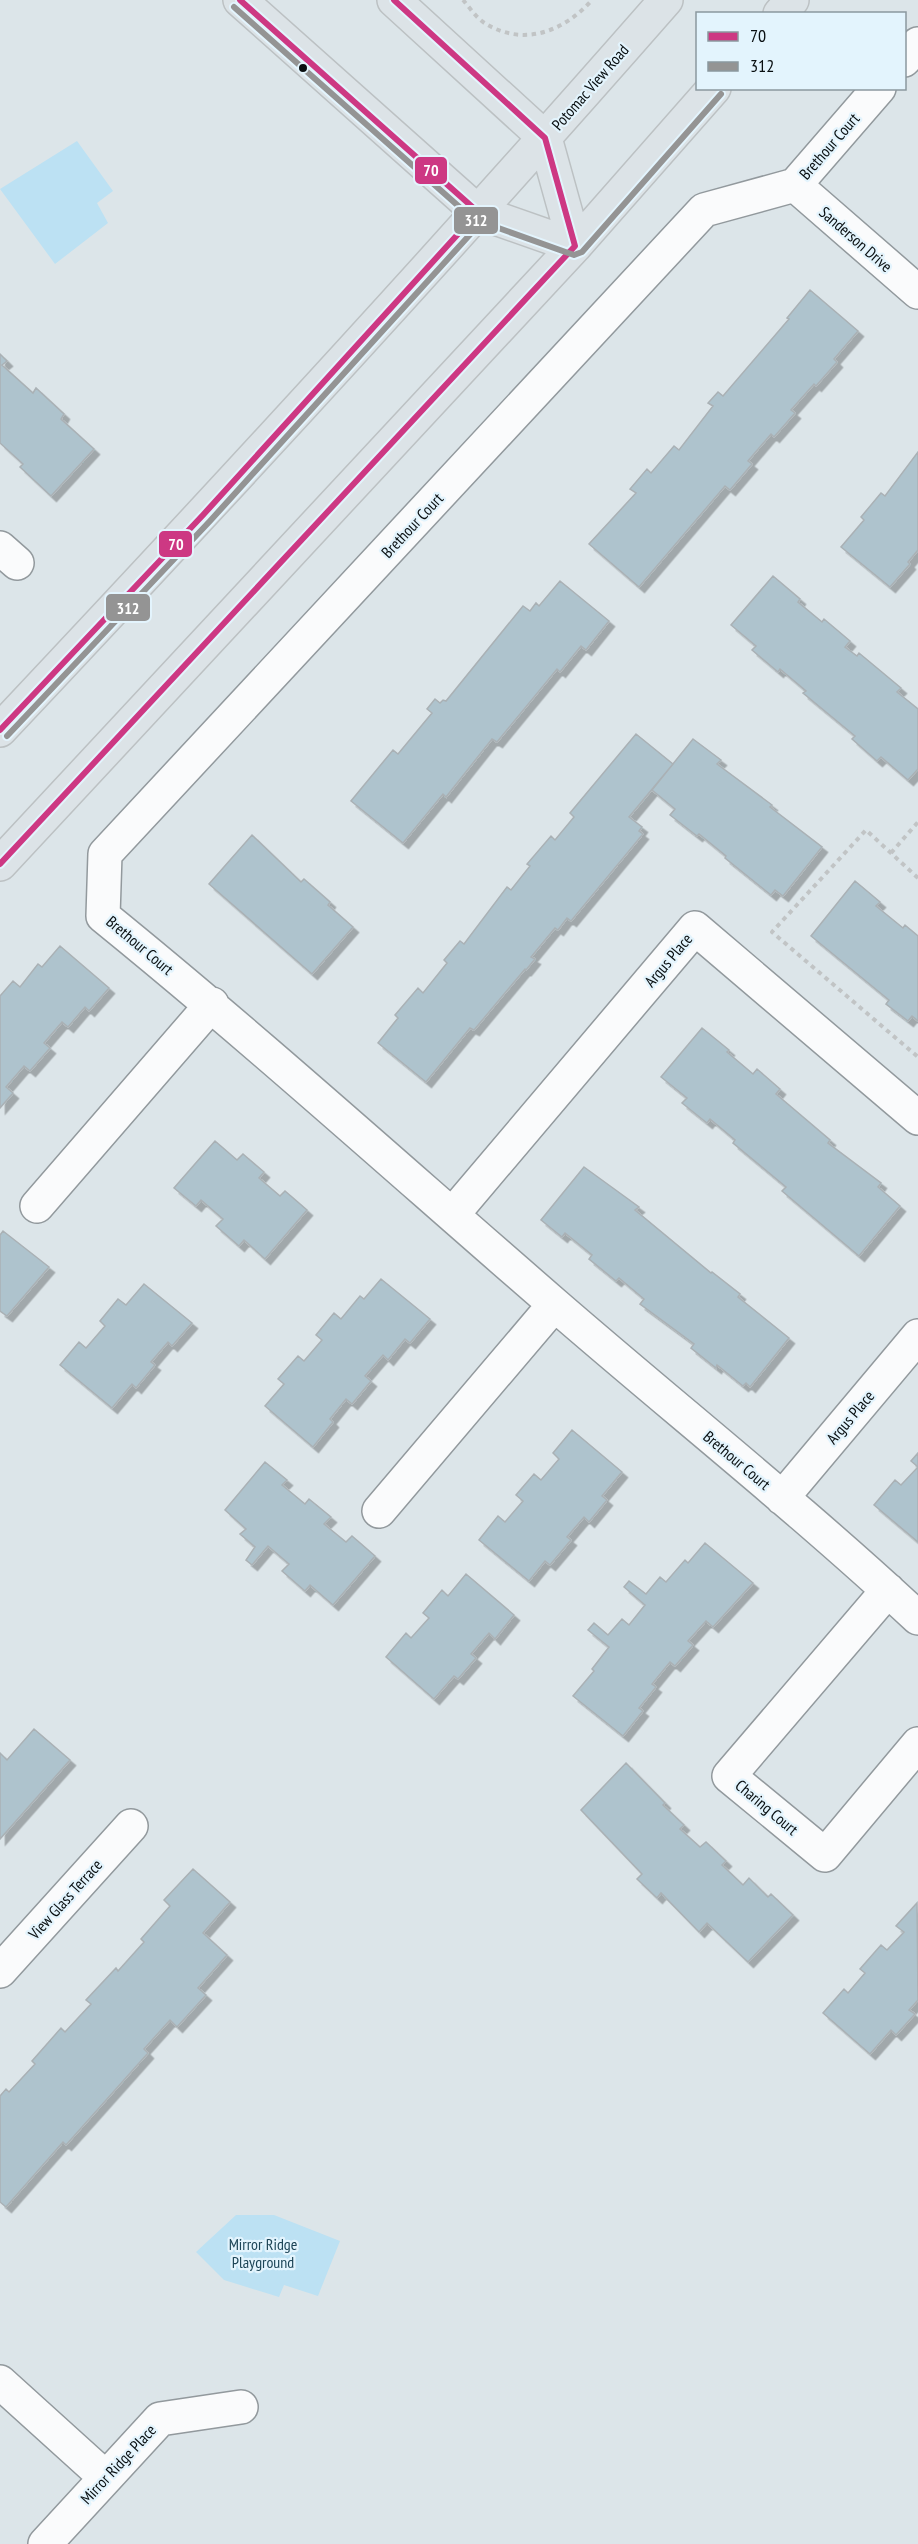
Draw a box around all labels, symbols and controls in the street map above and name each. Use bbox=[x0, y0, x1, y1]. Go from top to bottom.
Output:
legend bbox=[696, 12, 906, 90]
text: 70 bbox=[750, 24, 766, 47]
street label: Potomac View Road bbox=[547, 40, 633, 134]
text: 312 bbox=[750, 54, 774, 77]
unlabelled marker bbox=[297, 62, 309, 74]
street label: Brethour Court bbox=[795, 108, 864, 183]
line badge: 70 bbox=[414, 156, 448, 185]
text: 70 bbox=[423, 160, 439, 180]
street label: Sanderson Drive bbox=[815, 202, 897, 276]
line badge: 312 bbox=[453, 206, 499, 235]
text: 312 bbox=[465, 210, 487, 230]
street label: Brethour Court bbox=[377, 488, 448, 562]
line badge: 70 bbox=[158, 530, 193, 558]
text: 70 bbox=[168, 534, 184, 554]
line badge: 312 bbox=[105, 593, 151, 622]
text: 312 bbox=[117, 598, 139, 618]
street label: Brethour Court bbox=[102, 911, 178, 979]
street label: Argus Place bbox=[640, 929, 696, 991]
street label: Argus Place bbox=[822, 1386, 878, 1448]
street label: Brethour Court bbox=[699, 1426, 775, 1494]
street label: Charing Court bbox=[732, 1775, 803, 1839]
street label: View Glass Terrace bbox=[23, 1855, 106, 1944]
park label: Mirror Ridge Playground bbox=[229, 2234, 297, 2272]
street label: Mirror Ridge Place bbox=[76, 2420, 160, 2508]

